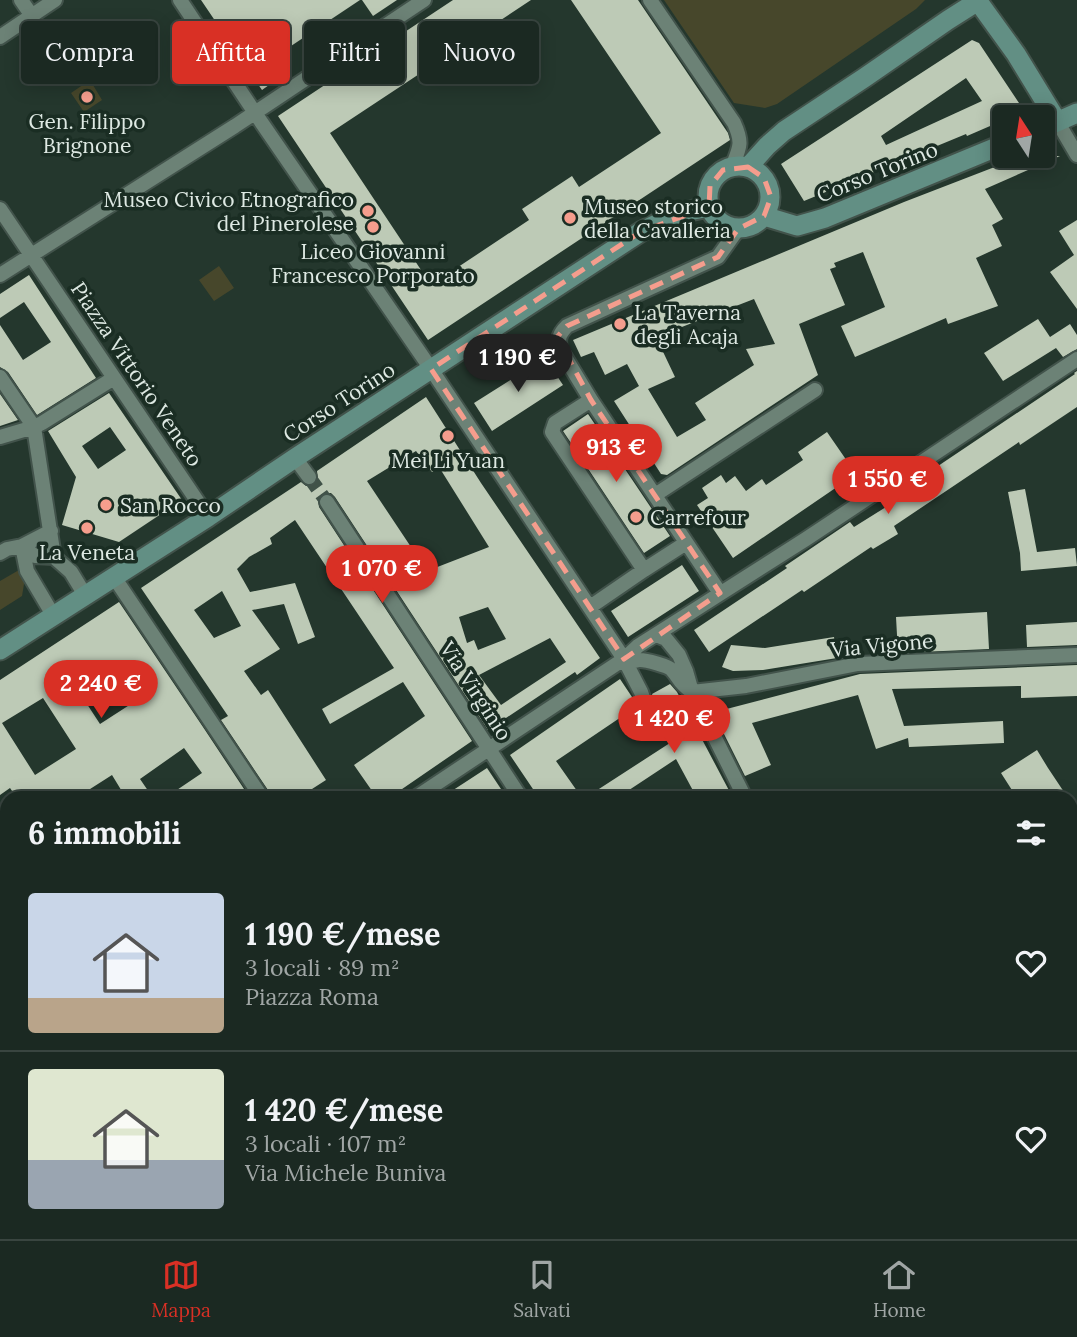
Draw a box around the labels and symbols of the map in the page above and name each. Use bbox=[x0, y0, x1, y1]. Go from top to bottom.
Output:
marker: Gen. Filippo Brignone bbox=[79, 89, 95, 105]
north arrow bbox=[992, 105, 1055, 168]
place label: Gen. Filippo Brignone bbox=[28, 108, 146, 159]
street label: Corso Torino bbox=[812, 135, 942, 209]
place label: Museo Civico Etnografico del Pinerolese bbox=[103, 186, 354, 237]
place label: Museo storico della Cavalleria bbox=[584, 193, 731, 244]
marker: Museo Civico Etnografico del Pinerolese bbox=[360, 203, 376, 219]
marker: Museo storico della Cavalleria bbox=[562, 210, 578, 226]
marker: Liceo Giovanni Francesco Porporato bbox=[365, 219, 381, 235]
place label: Liceo Giovanni Francesco Porporato bbox=[271, 238, 475, 289]
street label: Piazza Vittorio Veneto bbox=[65, 276, 209, 472]
place label: La Taverna degli Acaja bbox=[634, 299, 741, 350]
marker: La Taverna degli Acaja bbox=[612, 316, 628, 332]
pin: 1 190 € bbox=[453, 334, 583, 394]
street label: Corso Torino bbox=[278, 356, 400, 448]
pin: 913 € bbox=[567, 424, 665, 484]
marker: Mei Li Yuan bbox=[440, 428, 456, 444]
place label: Mei Li Yuan bbox=[391, 447, 505, 474]
pin: 1 550 € bbox=[823, 456, 953, 516]
place label: San Rocco bbox=[120, 492, 221, 519]
marker: San Rocco bbox=[98, 497, 114, 513]
place label: Carrefour bbox=[650, 504, 746, 531]
marker: Carrefour bbox=[628, 509, 644, 525]
marker: La Veneta bbox=[79, 520, 95, 536]
place label: La Veneta bbox=[39, 539, 135, 566]
pin: 1 070 € bbox=[317, 546, 447, 605]
street label: Via Vigone bbox=[829, 627, 934, 663]
street label: Via Virginio bbox=[433, 635, 518, 746]
pin: 2 240 € bbox=[36, 660, 166, 720]
pin: 1 420 € bbox=[609, 696, 739, 755]

